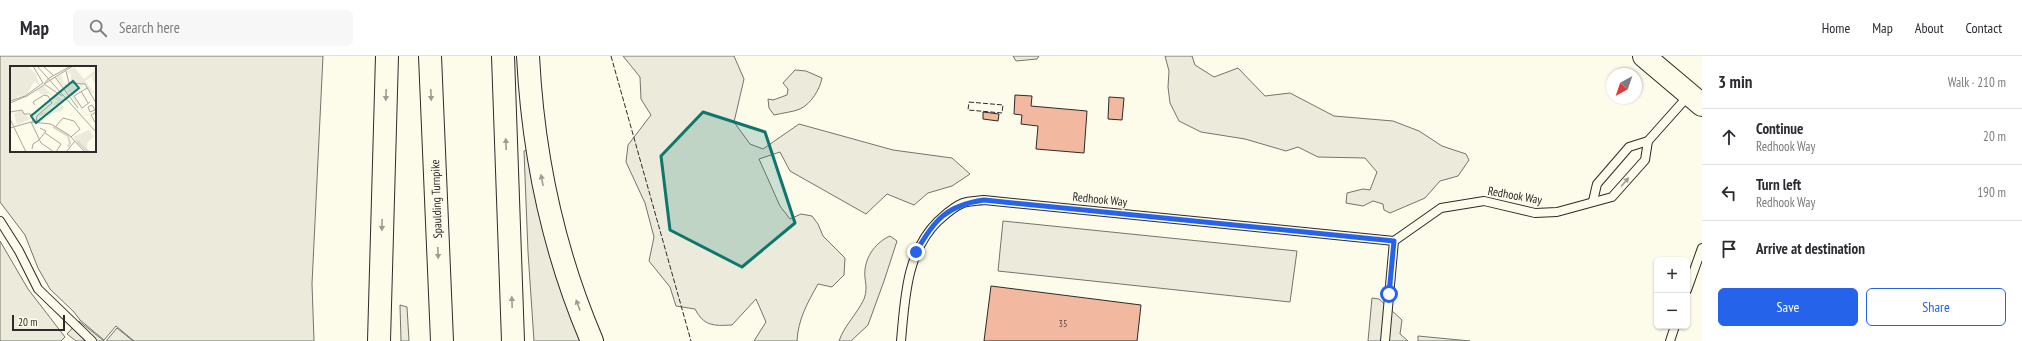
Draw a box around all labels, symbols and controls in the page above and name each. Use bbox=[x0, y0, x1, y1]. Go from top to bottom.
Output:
search box bbox=[73, 10, 353, 46]
text: Map bbox=[20, 16, 49, 40]
icon: search bbox=[87, 17, 109, 39]
text: Search here bbox=[119, 18, 180, 37]
text: Home bbox=[1822, 19, 1850, 37]
text: Map bbox=[1872, 19, 1893, 37]
text: About bbox=[1915, 19, 1944, 37]
text: Contact bbox=[1966, 19, 2002, 37]
inset map bbox=[10, 66, 96, 152]
north arrow bbox=[1606, 68, 1642, 104]
text: 3 min bbox=[1718, 71, 1752, 93]
text: Walk · 210 m bbox=[1948, 74, 2006, 91]
one-way arrow bbox=[383, 89, 389, 102]
one-way arrow bbox=[428, 89, 435, 101]
text: Continue bbox=[1756, 119, 1803, 138]
icon: ahead bbox=[1718, 126, 1740, 148]
text: 20 m bbox=[1983, 128, 2006, 145]
one-way arrow bbox=[503, 137, 509, 150]
text: Redhook Way bbox=[1756, 138, 1815, 155]
street label: Spaulding Turnpike bbox=[427, 159, 445, 239]
one-way arrow bbox=[539, 174, 545, 186]
text: Turn left bbox=[1756, 175, 1801, 194]
one-way arrow bbox=[1621, 177, 1630, 188]
icon: left bbox=[1718, 182, 1740, 204]
street label: Redhook Way bbox=[1487, 183, 1544, 207]
text: 190 m bbox=[1977, 184, 2006, 201]
street label: Redhook Way bbox=[1072, 189, 1129, 209]
text: Redhook Way bbox=[1756, 194, 1815, 211]
one-way arrow bbox=[379, 219, 386, 231]
icon: arrive bbox=[1718, 238, 1740, 260]
text: Arrive at destination bbox=[1756, 239, 1865, 258]
route end bbox=[907, 243, 925, 261]
one-way arrow bbox=[435, 247, 441, 260]
map controls bbox=[1654, 257, 1690, 329]
button: + bbox=[1654, 257, 1690, 293]
route start bbox=[1380, 285, 1398, 303]
button: Save bbox=[1718, 288, 1858, 326]
button: Share bbox=[1866, 288, 2006, 326]
button: − bbox=[1654, 293, 1690, 329]
one-way arrow bbox=[508, 296, 515, 308]
one-way arrow bbox=[574, 298, 580, 310]
scale bar bbox=[12, 313, 65, 332]
text: 20 m bbox=[18, 315, 37, 329]
house number: 35 bbox=[1059, 317, 1068, 330]

